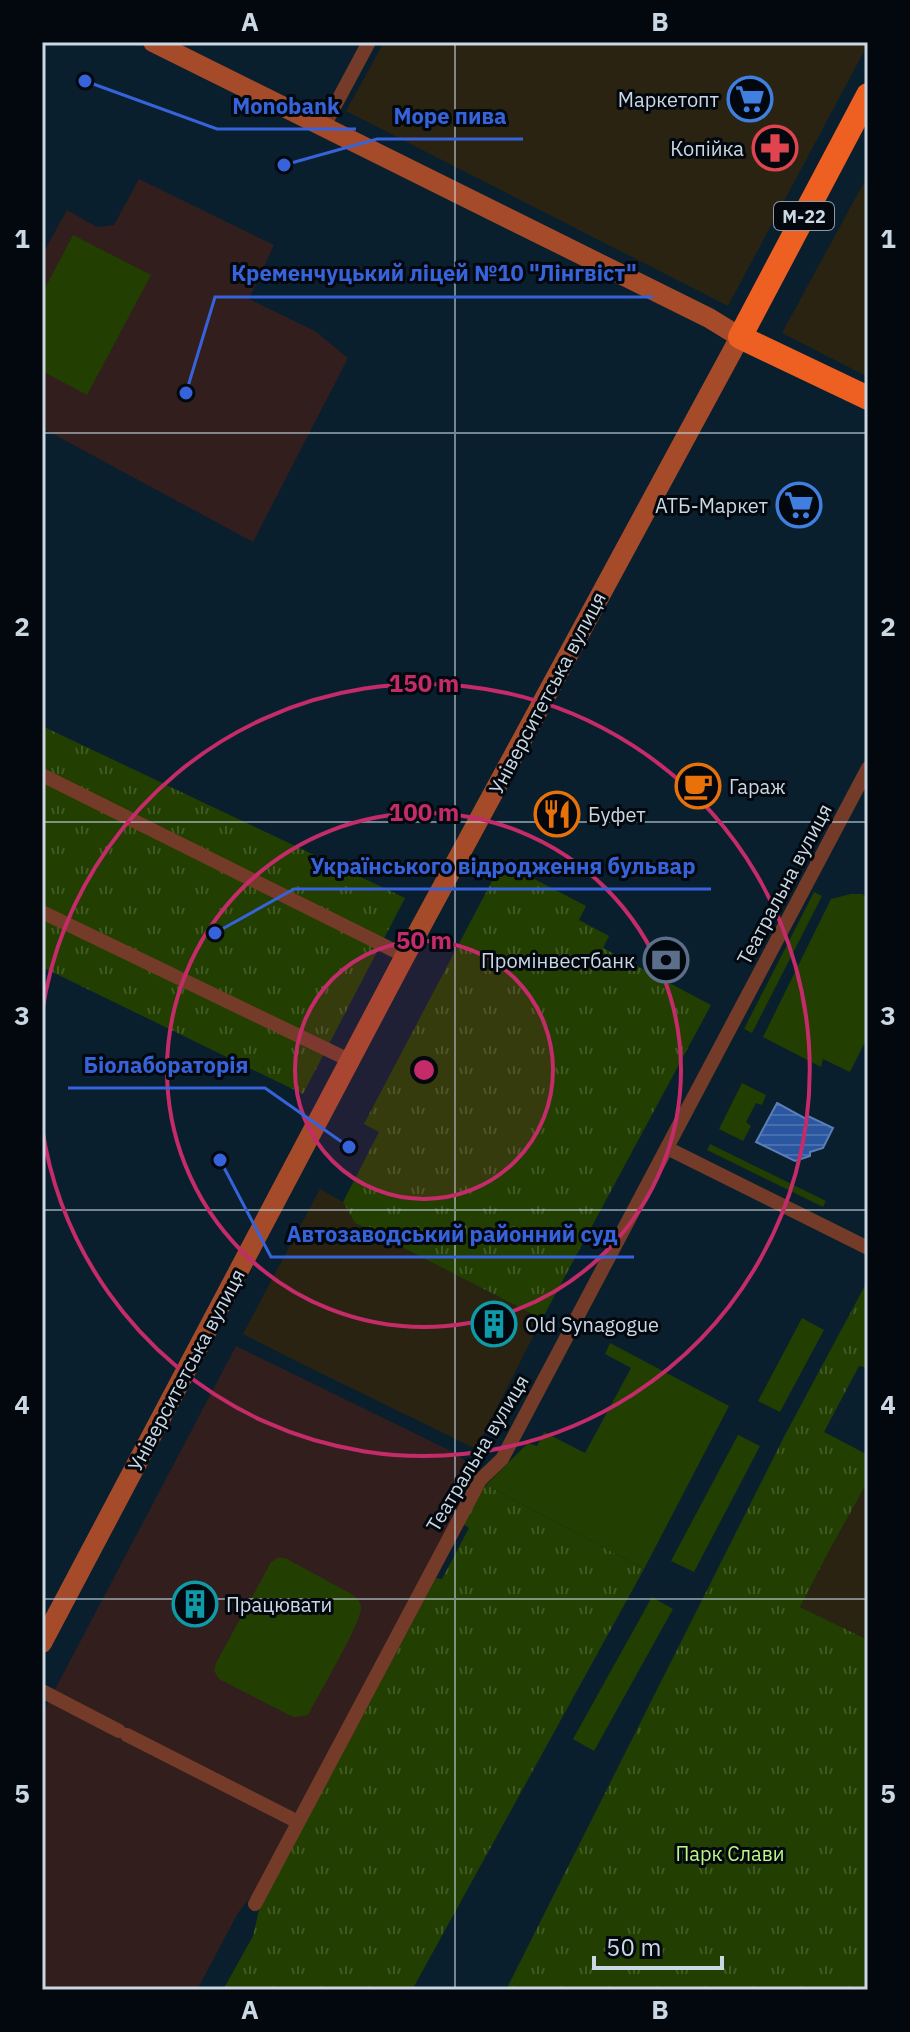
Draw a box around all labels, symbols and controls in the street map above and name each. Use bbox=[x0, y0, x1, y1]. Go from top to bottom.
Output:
text: A bbox=[241, 4, 259, 38]
text: B bbox=[651, 4, 669, 38]
supermarket icon: Маркетопт bbox=[726, 75, 774, 123]
callout: Monobank bbox=[217, 83, 356, 129]
place label: Маркетопт bbox=[618, 86, 720, 113]
text: Monobank bbox=[232, 91, 340, 120]
callout: Море пива bbox=[377, 93, 523, 139]
text: Море пива bbox=[393, 101, 507, 130]
pharmacy icon: Копійка bbox=[751, 124, 799, 172]
place label: Копійка bbox=[670, 135, 744, 162]
road number: М-22 bbox=[774, 202, 834, 230]
text: 1 bbox=[14, 221, 30, 255]
text: 1 bbox=[880, 221, 896, 255]
callout: Кременчуцький ліцей №10 "Лінгвіст" bbox=[215, 251, 653, 297]
text: Кременчуцький ліцей №10 "Лінгвіст" bbox=[231, 258, 637, 287]
supermarket icon: АТБ-Маркет bbox=[775, 481, 823, 529]
place label: АТБ-Маркет bbox=[655, 492, 769, 519]
street label: Університетська вулиця bbox=[482, 587, 612, 799]
text: 2 bbox=[14, 609, 30, 643]
text: 2 bbox=[880, 609, 896, 643]
text: 150 m bbox=[389, 667, 459, 699]
cafe icon: Гараж bbox=[674, 762, 722, 810]
place label: Гараж bbox=[729, 773, 786, 800]
restaurant icon: Буфет bbox=[533, 790, 581, 838]
text: 100 m bbox=[389, 796, 459, 828]
street label: Театральна вулиця bbox=[730, 799, 838, 969]
place label: Буфет bbox=[588, 801, 646, 828]
callout: Українського відродження бульвар bbox=[294, 843, 711, 889]
text: Українського відродження бульвар bbox=[310, 851, 696, 880]
text: 50 m bbox=[396, 924, 452, 956]
bank icon: Промінвестбанк bbox=[642, 936, 690, 984]
place label: Промінвестбанк bbox=[481, 947, 635, 974]
text: 3 bbox=[14, 998, 30, 1032]
text: 3 bbox=[880, 998, 896, 1032]
callout: Біолабораторія bbox=[68, 1042, 265, 1088]
text: Біолабораторія bbox=[84, 1050, 248, 1079]
centre of rings bbox=[410, 1056, 438, 1084]
callout: Автозаводський районний суд bbox=[271, 1211, 634, 1257]
text: Автозаводський районний суд bbox=[287, 1219, 618, 1248]
street label: Університетська вулиця bbox=[121, 1264, 251, 1476]
building icon: Old Synagogue bbox=[470, 1300, 518, 1348]
place label: Old Synagogue bbox=[525, 1311, 659, 1338]
street label: Театральна вулиця bbox=[419, 1369, 535, 1537]
text: 4 bbox=[14, 1387, 30, 1421]
text: 4 bbox=[880, 1387, 896, 1421]
building icon: Працювати bbox=[171, 1580, 219, 1628]
place label: Працювати bbox=[226, 1591, 332, 1618]
text: 5 bbox=[14, 1776, 30, 1810]
text: 5 bbox=[880, 1776, 896, 1810]
park label: Парк Слави bbox=[675, 1840, 785, 1867]
scale bar bbox=[594, 1920, 722, 1970]
text: 50 m bbox=[606, 1931, 661, 1963]
text: A bbox=[241, 1992, 259, 2026]
text: B bbox=[651, 1992, 669, 2026]

